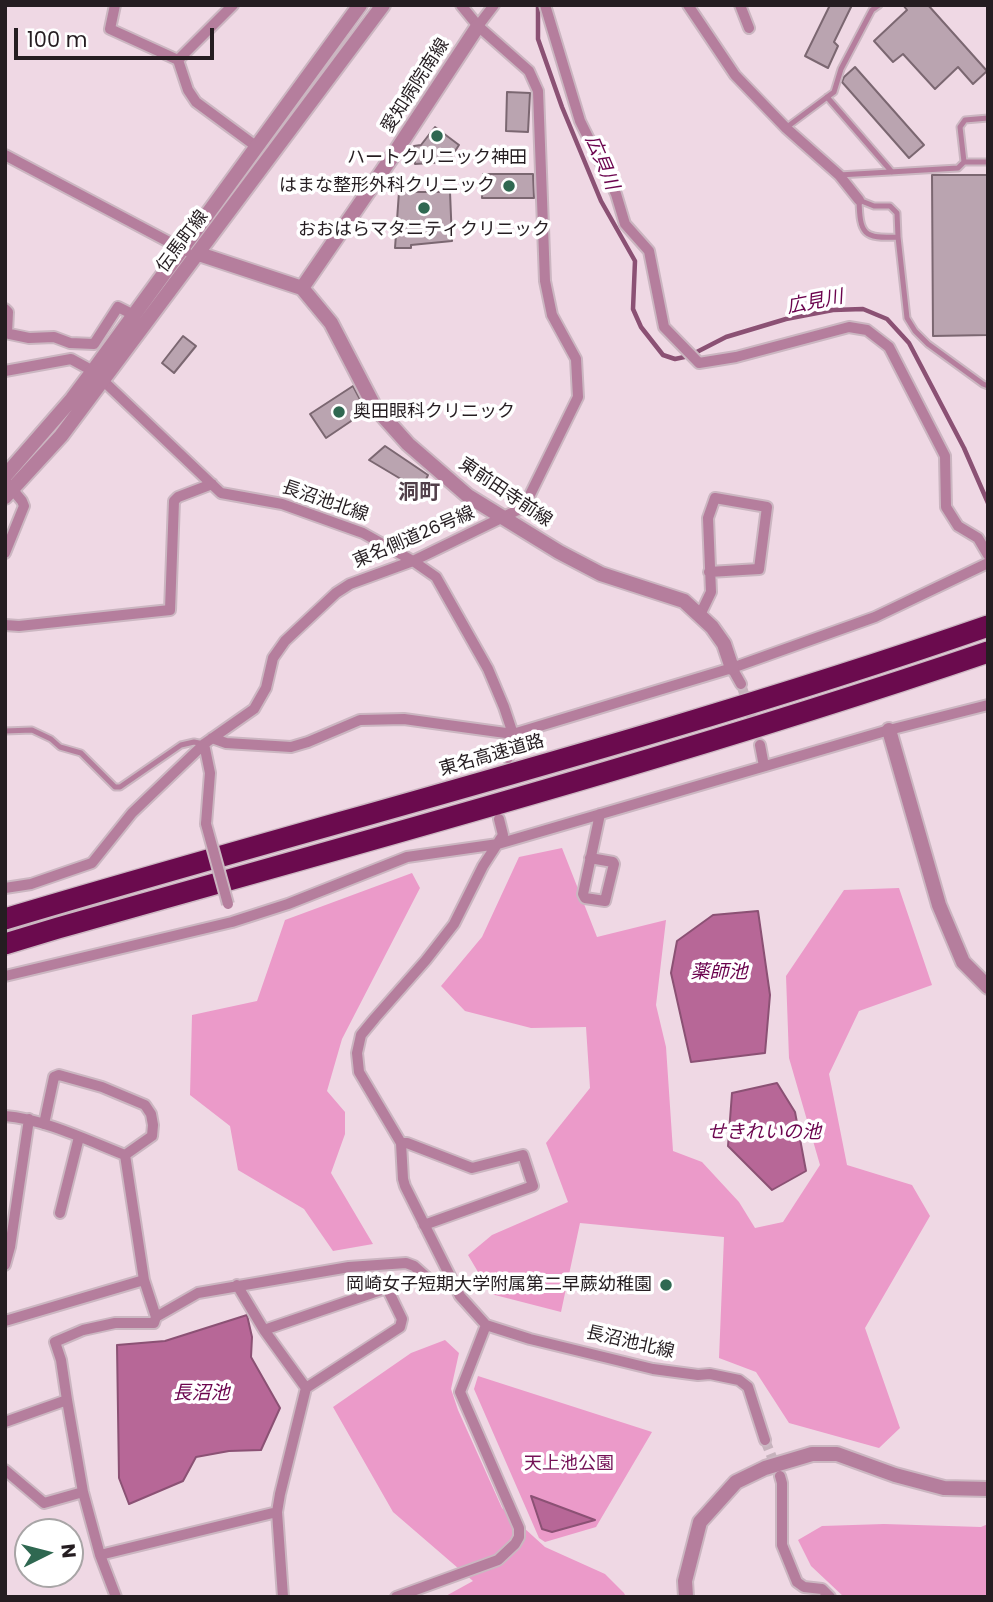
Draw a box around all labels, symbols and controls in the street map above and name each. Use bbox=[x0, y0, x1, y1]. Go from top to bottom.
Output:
scale bar bbox=[18, 14, 217, 58]
text: 100 m bbox=[27, 25, 87, 54]
street label: 愛知病院南線 bbox=[378, 35, 454, 137]
marker: ハートクリニック神田 bbox=[429, 128, 445, 144]
water label: 広貝川 bbox=[579, 132, 623, 194]
place label: ハートクリニック神田 bbox=[347, 147, 527, 169]
place label: はまな整形外科クリニック bbox=[279, 175, 495, 197]
marker: はまな整形外科クリニック bbox=[501, 178, 517, 194]
marker: おおはらマタニティクリニック bbox=[416, 200, 432, 216]
street label: 伝馬町線 bbox=[153, 207, 213, 277]
place label: おおはらマタニティクリニック bbox=[298, 219, 550, 241]
water label: 広見川 bbox=[785, 286, 845, 320]
place label: 奥田眼科クリニック bbox=[353, 401, 515, 423]
marker: 奥田眼科クリニック bbox=[331, 404, 347, 420]
street label: 東前田寺前線 bbox=[454, 454, 556, 532]
street label: 長沼池北線 bbox=[279, 477, 371, 527]
district label: 洞町 bbox=[398, 481, 440, 507]
street label: 東名側道26号線 bbox=[350, 503, 478, 573]
street label: 東名高速道路 bbox=[437, 731, 547, 781]
water label: 薬師池 bbox=[691, 962, 747, 984]
water label: せきれいの池 bbox=[707, 1122, 821, 1144]
place label: 岡崎女子短期大学附属第二早蕨幼稚園 bbox=[346, 1274, 652, 1296]
marker: 岡崎女子短期大学附属第二早蕨幼稚園 bbox=[658, 1277, 674, 1293]
street label: 長沼池北線 bbox=[584, 1322, 676, 1364]
water label: 長沼池 bbox=[173, 1383, 229, 1405]
park label: 天上池公園 bbox=[524, 1453, 614, 1475]
north arrow bbox=[14, 1518, 84, 1588]
text: N bbox=[54, 1542, 83, 1559]

